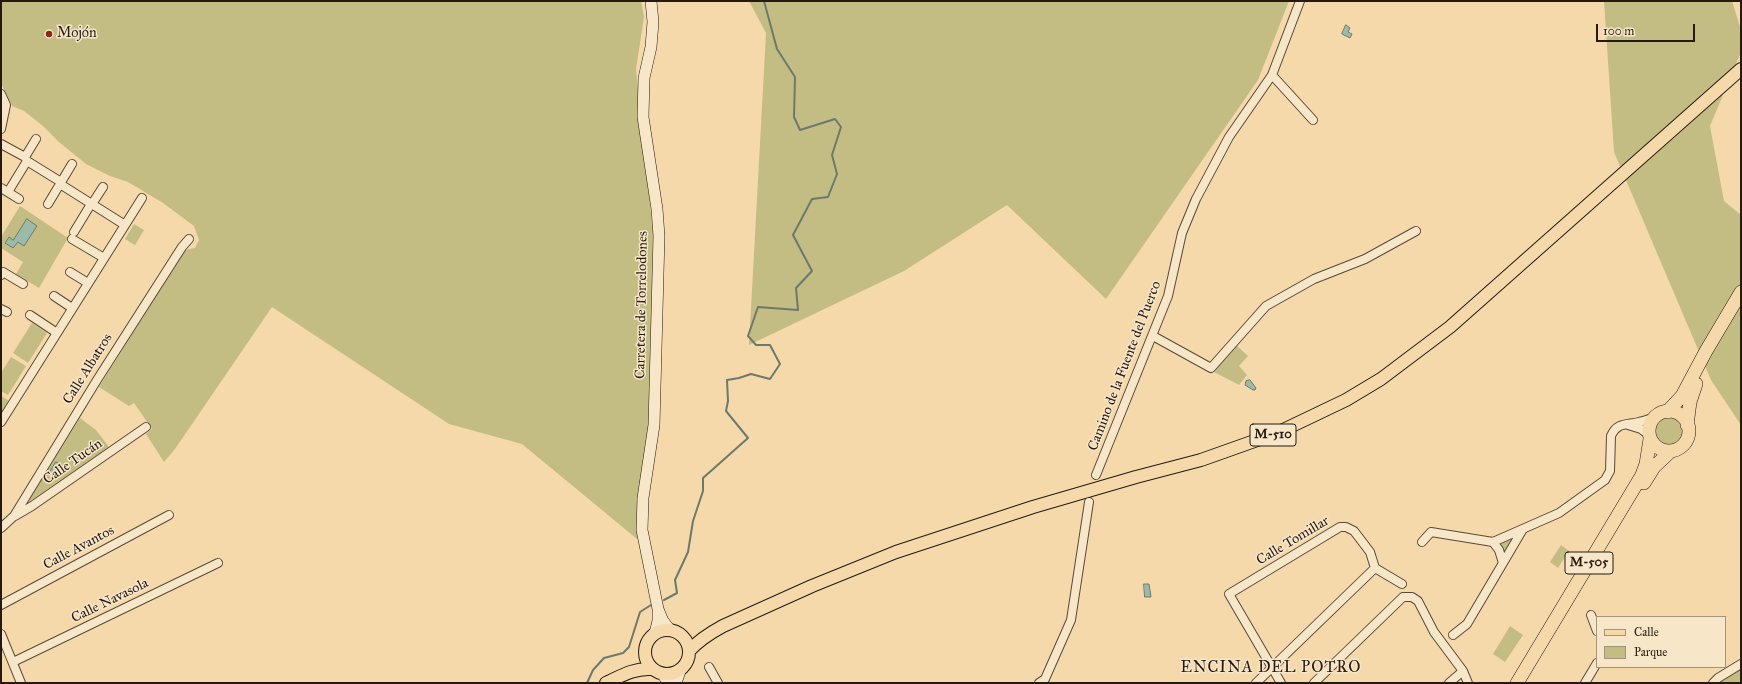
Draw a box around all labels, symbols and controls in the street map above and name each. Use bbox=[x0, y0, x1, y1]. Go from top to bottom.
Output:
scale bar bbox=[1598, 16, 1697, 42]
text: 100 m bbox=[1603, 24, 1634, 38]
place label: Mojón bbox=[57, 26, 97, 42]
marker: Mojón bbox=[44, 29, 54, 39]
street label: Carretera de Torrelodones bbox=[632, 231, 652, 379]
street label: Camino de la Fuente del Puerco bbox=[1085, 279, 1165, 453]
street label: Calle Albatros bbox=[60, 331, 116, 407]
road number: M-510 bbox=[1250, 424, 1296, 446]
street label: Calle Tucán bbox=[40, 436, 106, 488]
street label: Calle Tomillar bbox=[1254, 513, 1332, 569]
street label: Calle Avantos bbox=[41, 522, 117, 574]
road number: M-505 bbox=[1565, 552, 1613, 574]
street label: Calle Navasola bbox=[69, 575, 151, 627]
legend bbox=[1596, 616, 1726, 668]
text: Calle bbox=[1634, 625, 1659, 639]
text: Parque bbox=[1634, 645, 1667, 659]
district label: ENCINA DEL POTRO bbox=[1181, 658, 1361, 678]

